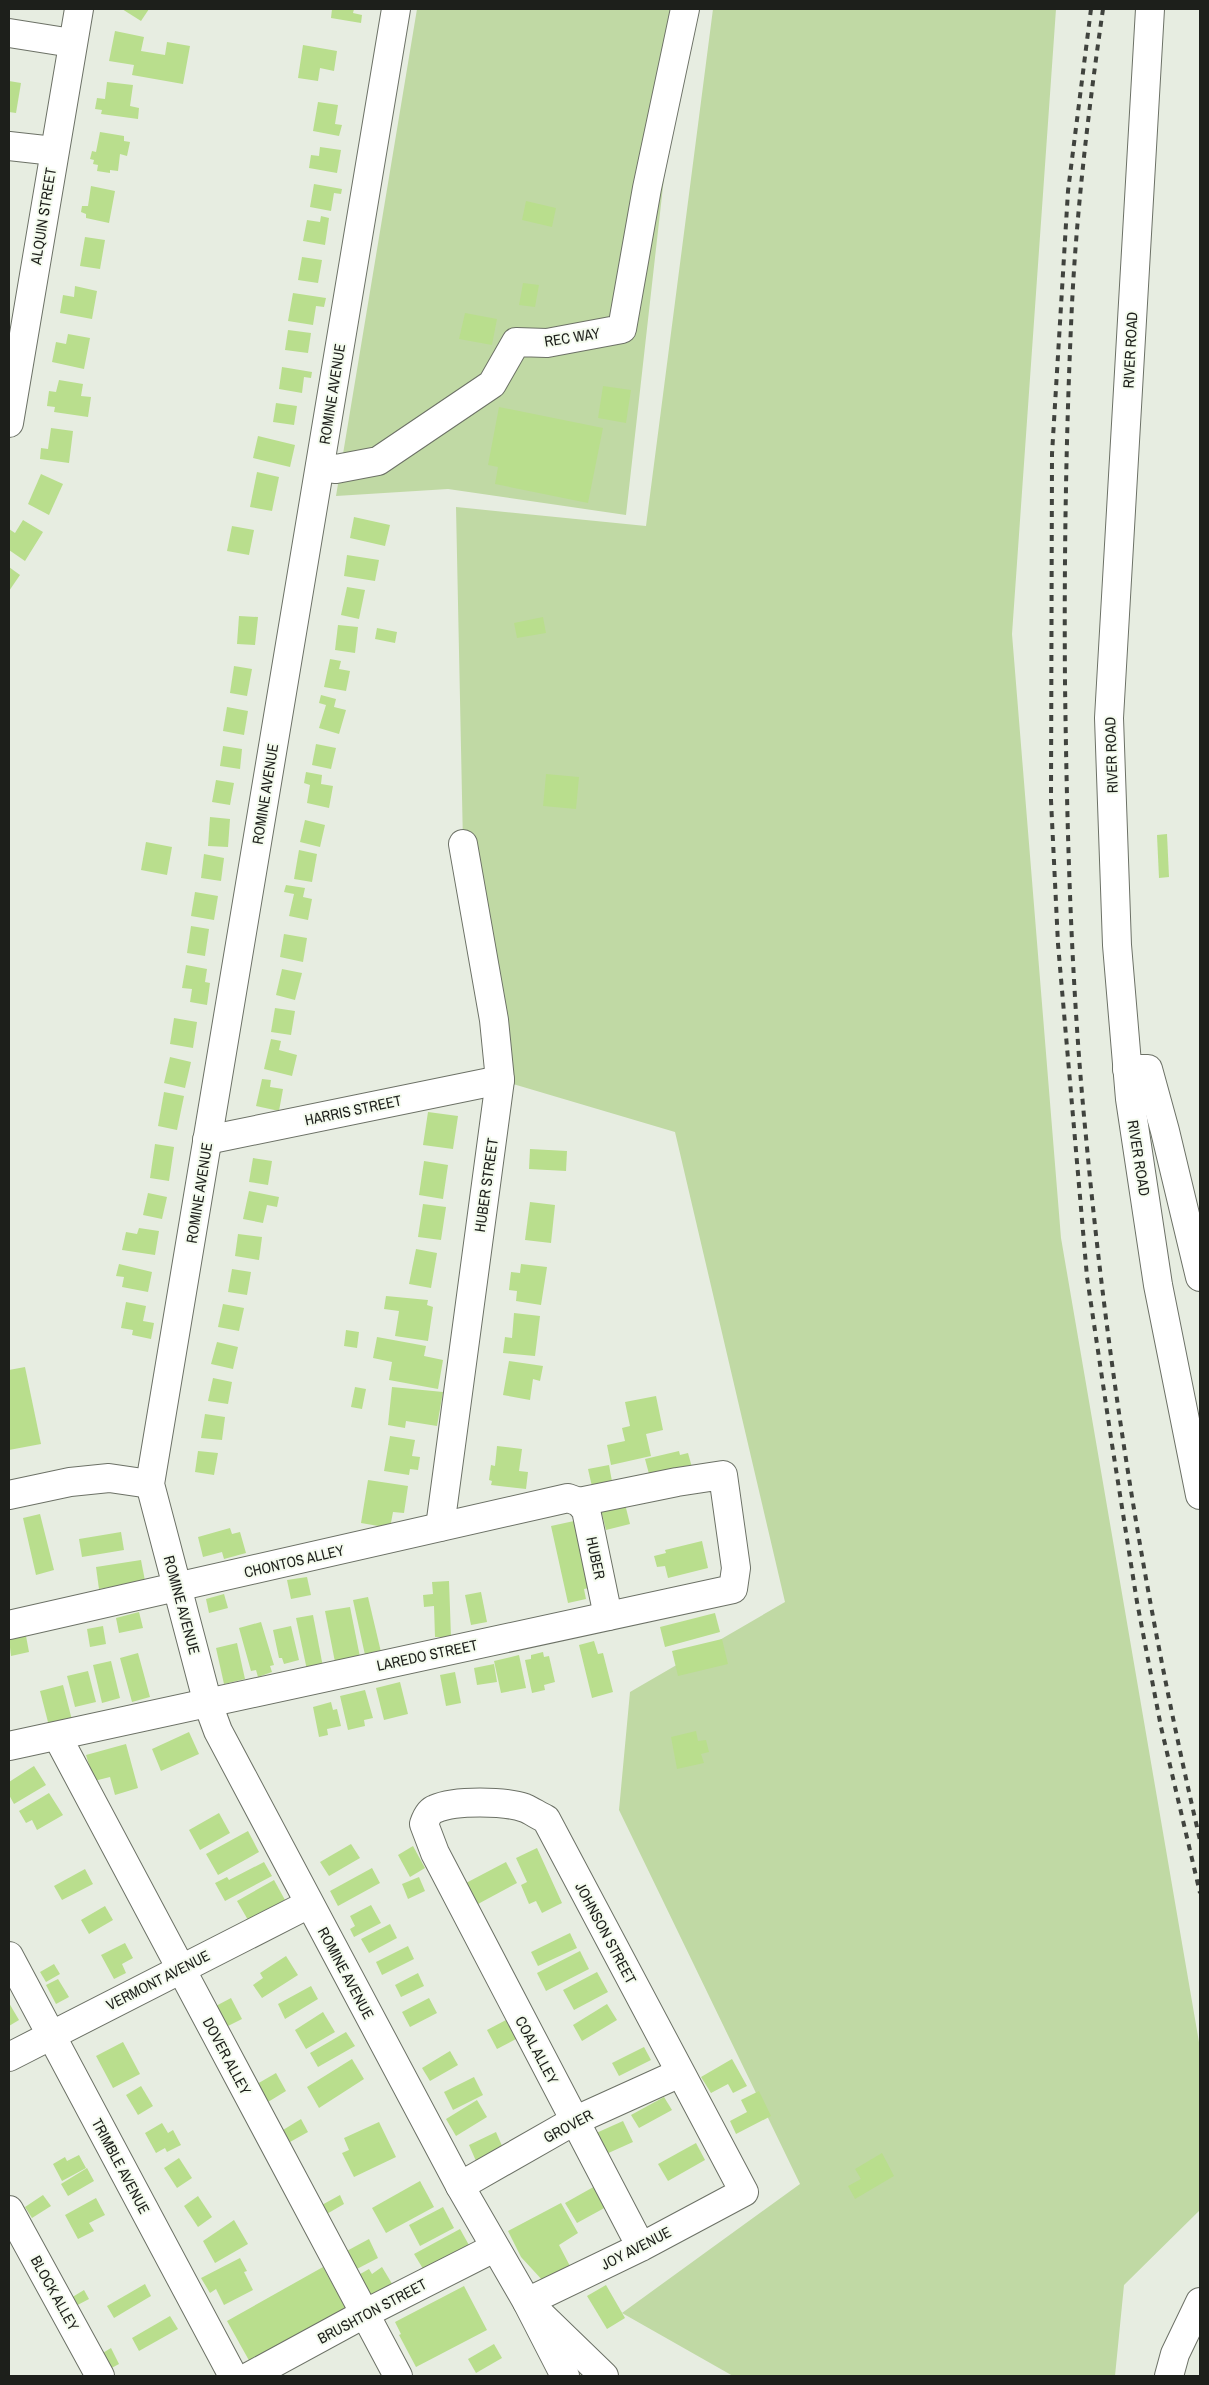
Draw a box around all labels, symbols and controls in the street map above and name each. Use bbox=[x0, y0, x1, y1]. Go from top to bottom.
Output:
street label: ALQUIN STREET bbox=[25, 166, 61, 267]
street label: RIVER ROAD bbox=[1118, 311, 1142, 389]
street label: REC WAY bbox=[543, 322, 602, 352]
street label: ROMINE AVENUE bbox=[314, 342, 350, 446]
street label: RIVER ROAD bbox=[1099, 716, 1123, 794]
street label: ROMINE AVENUE bbox=[247, 742, 283, 846]
street label: HARRIS STREET bbox=[303, 1089, 404, 1131]
street label: RIVER ROAD bbox=[1123, 1119, 1155, 1198]
street label: HUBER STREET bbox=[469, 1136, 503, 1233]
street label: ROMINE AVENUE bbox=[181, 1141, 217, 1245]
street label: HUBER bbox=[581, 1535, 611, 1581]
street label: CHONTOS ALLEY bbox=[242, 1539, 347, 1583]
street label: ROMINE AVENUE bbox=[159, 1553, 205, 1657]
street label: LAREDO STREET bbox=[375, 1634, 480, 1676]
street label: JOHNSON STREET bbox=[570, 1879, 642, 1988]
street label: ROMINE AVENUE bbox=[313, 1923, 379, 2023]
street label: VERMONT AVENUE bbox=[103, 1945, 213, 2015]
street label: COAL ALLEY bbox=[510, 2012, 564, 2088]
street label: DOVER ALLEY bbox=[198, 2014, 257, 2099]
street label: GROVER bbox=[540, 2104, 597, 2148]
street label: TRIMBLE AVENUE bbox=[87, 2114, 155, 2218]
street label: JOY AVENUE bbox=[597, 2221, 675, 2275]
street label: BLOCK ALLEY bbox=[26, 2252, 85, 2335]
street label: BRUSHTON STREET bbox=[314, 2273, 431, 2349]

